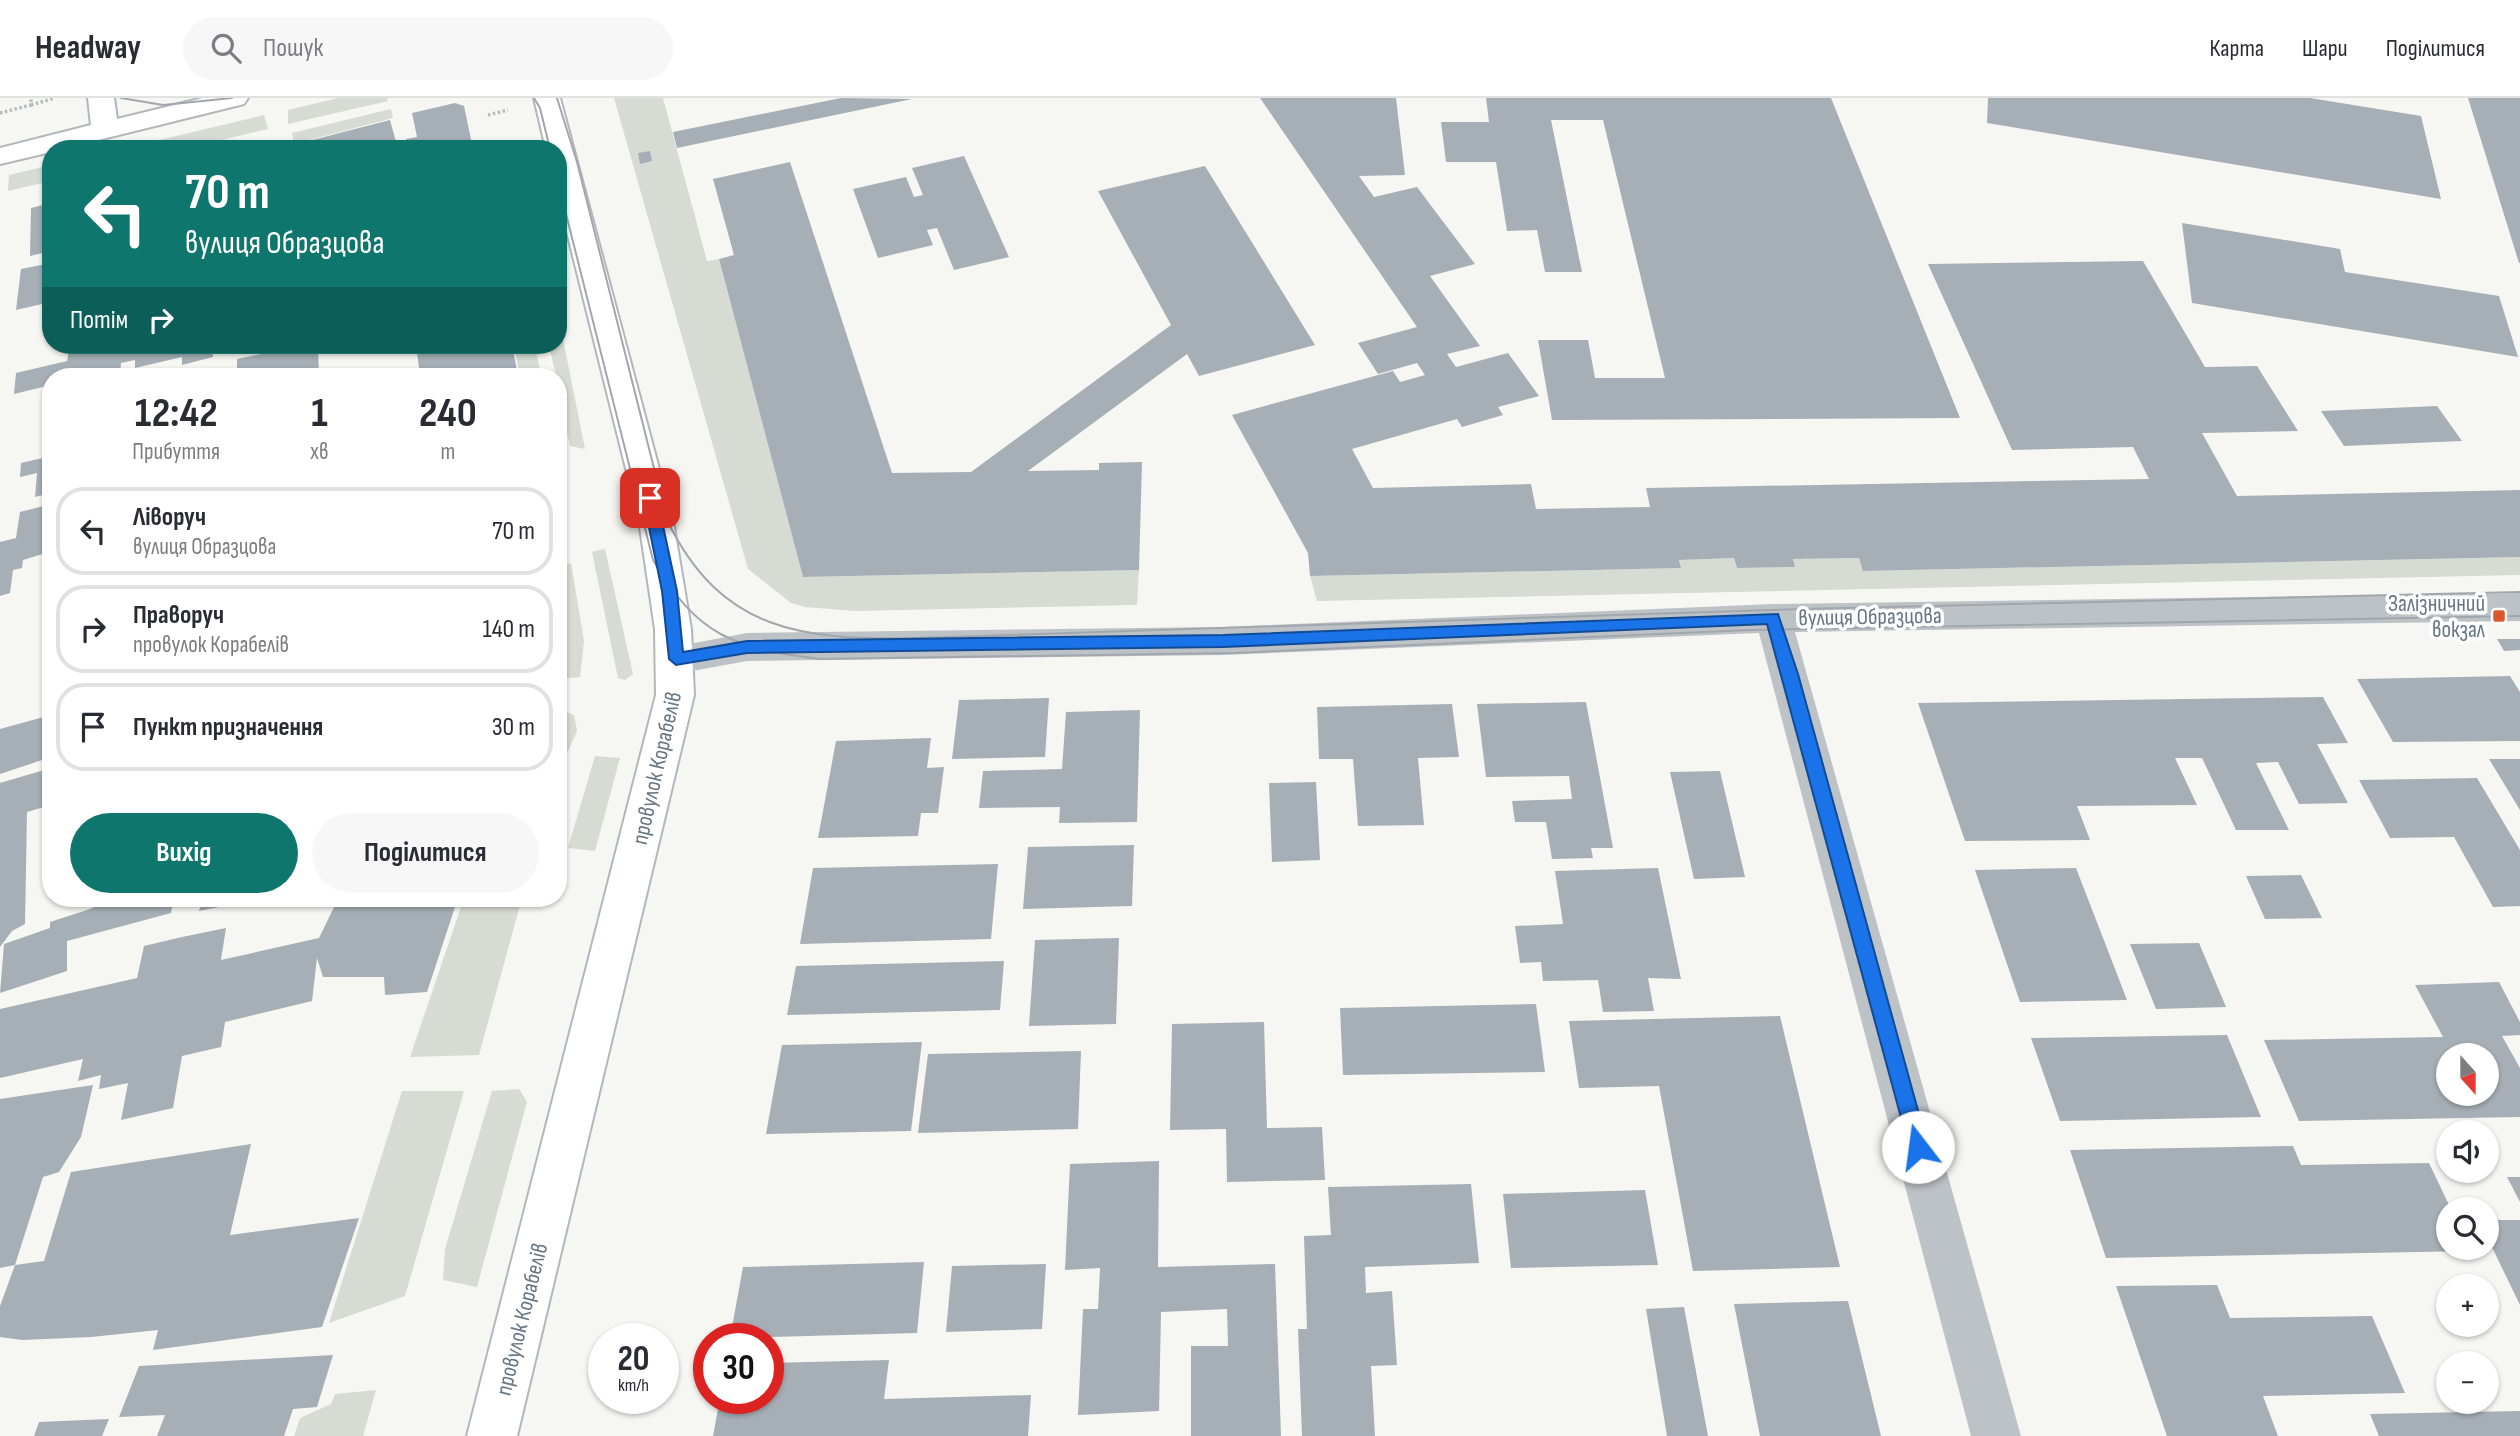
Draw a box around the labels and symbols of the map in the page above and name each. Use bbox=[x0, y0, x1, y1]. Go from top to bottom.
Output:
pin bbox=[620, 468, 680, 528]
place label: Залізничний вокзал bbox=[2388, 590, 2486, 644]
street label: вулиця Образцова bbox=[1798, 602, 1942, 632]
marker: Залізничний вокзал bbox=[2491, 608, 2507, 624]
street label: провулок Корабелів bbox=[626, 689, 688, 847]
north arrow bbox=[2436, 1043, 2499, 1106]
position arrow bbox=[1881, 1110, 1955, 1184]
street label: провулок Корабелів bbox=[490, 1240, 554, 1398]
speed limit sign: 30 bbox=[693, 1323, 784, 1414]

